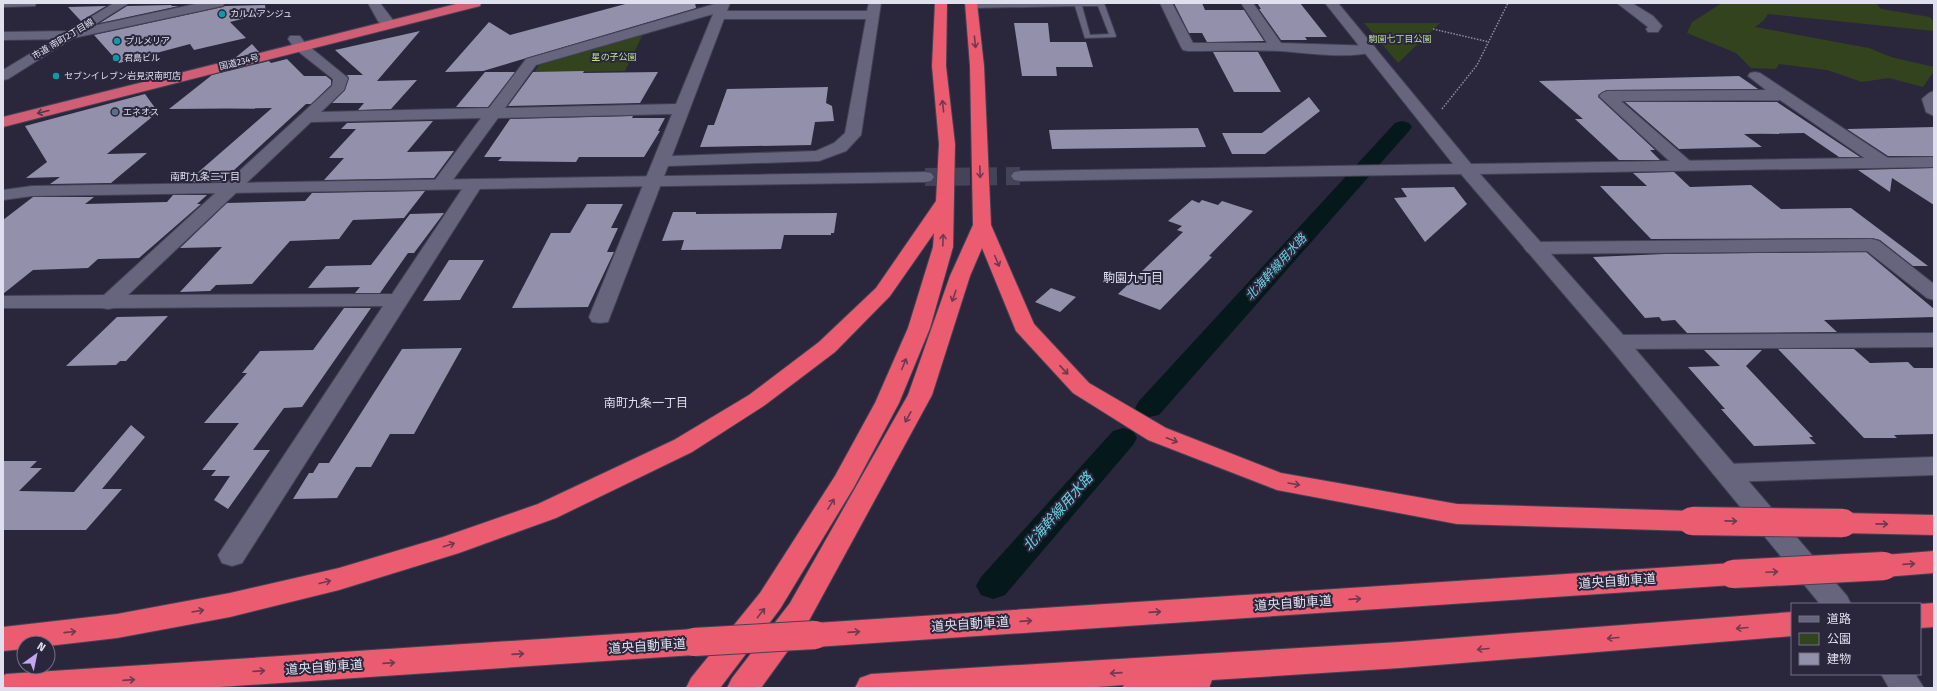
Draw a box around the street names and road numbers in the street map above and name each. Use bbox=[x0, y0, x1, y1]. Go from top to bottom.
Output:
street label: 市道 南町2丁目線 bbox=[30, 16, 96, 61]
street label: 国道234号 bbox=[218, 52, 260, 72]
street label: 道央自動車道 bbox=[1578, 571, 1656, 591]
street label: 道央自動車道 bbox=[1254, 593, 1332, 613]
street label: 道央自動車道 bbox=[931, 614, 1009, 634]
street label: 道央自動車道 bbox=[608, 636, 686, 656]
street label: 道央自動車道 bbox=[285, 657, 363, 677]

